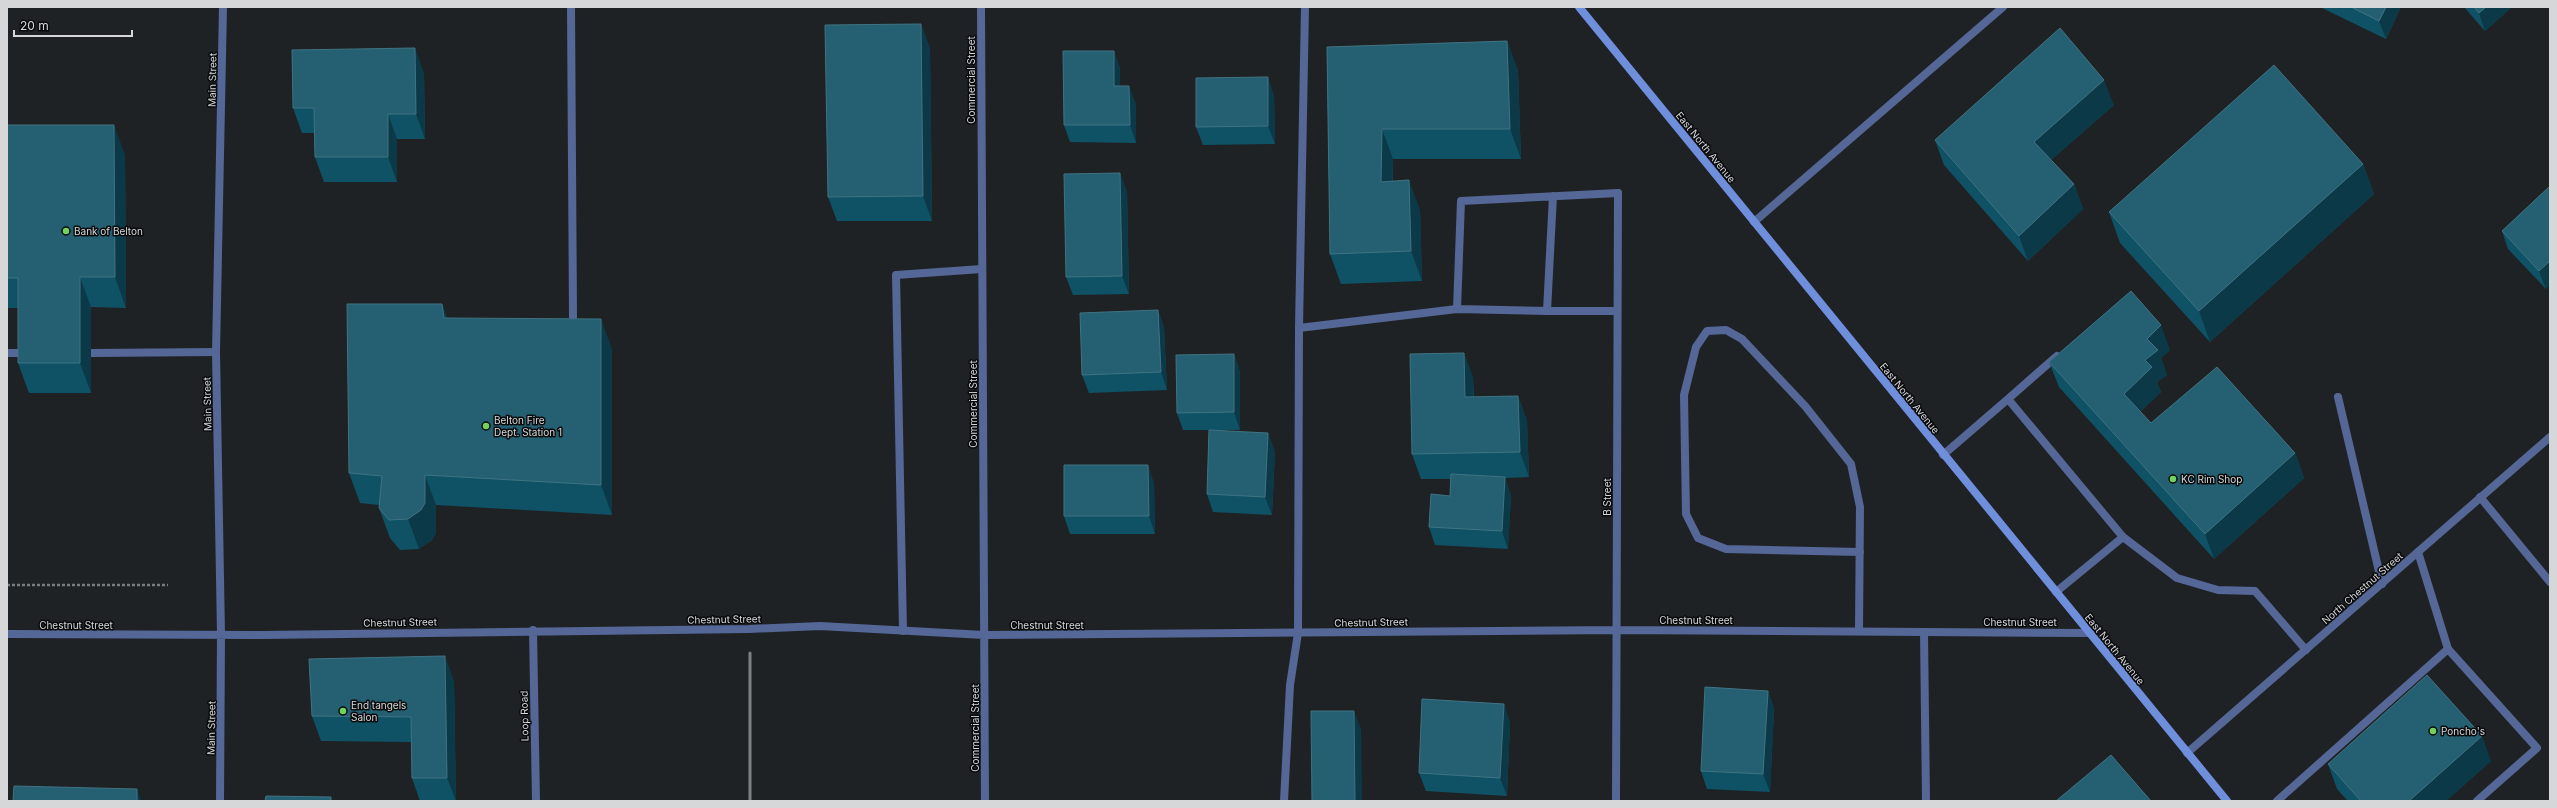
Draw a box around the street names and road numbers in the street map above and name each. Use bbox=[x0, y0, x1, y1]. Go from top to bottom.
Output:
street label: Commercial Street bbox=[965, 36, 977, 124]
street label: Main Street bbox=[206, 52, 218, 107]
street label: East North Avenue bbox=[1674, 109, 1738, 185]
street label: Commercial Street bbox=[967, 360, 979, 448]
street label: East North Avenue bbox=[1878, 360, 1942, 436]
street label: Main Street bbox=[201, 376, 213, 431]
street label: B Street bbox=[1601, 477, 1613, 516]
street label: North Chestnut Street bbox=[2319, 549, 2405, 626]
street label: East North Avenue bbox=[2083, 611, 2147, 687]
street label: Chestnut Street bbox=[687, 612, 762, 626]
street label: Chestnut Street bbox=[1659, 614, 1734, 626]
street label: Chestnut Street bbox=[363, 615, 438, 629]
street label: Chestnut Street bbox=[1334, 615, 1409, 629]
street label: Chestnut Street bbox=[1983, 616, 2058, 628]
street label: Chestnut Street bbox=[39, 619, 114, 631]
street label: Chestnut Street bbox=[1010, 619, 1085, 631]
street label: Commercial Street bbox=[969, 684, 981, 772]
street label: Loop Road bbox=[518, 691, 530, 741]
street label: Main Street bbox=[205, 700, 217, 755]

